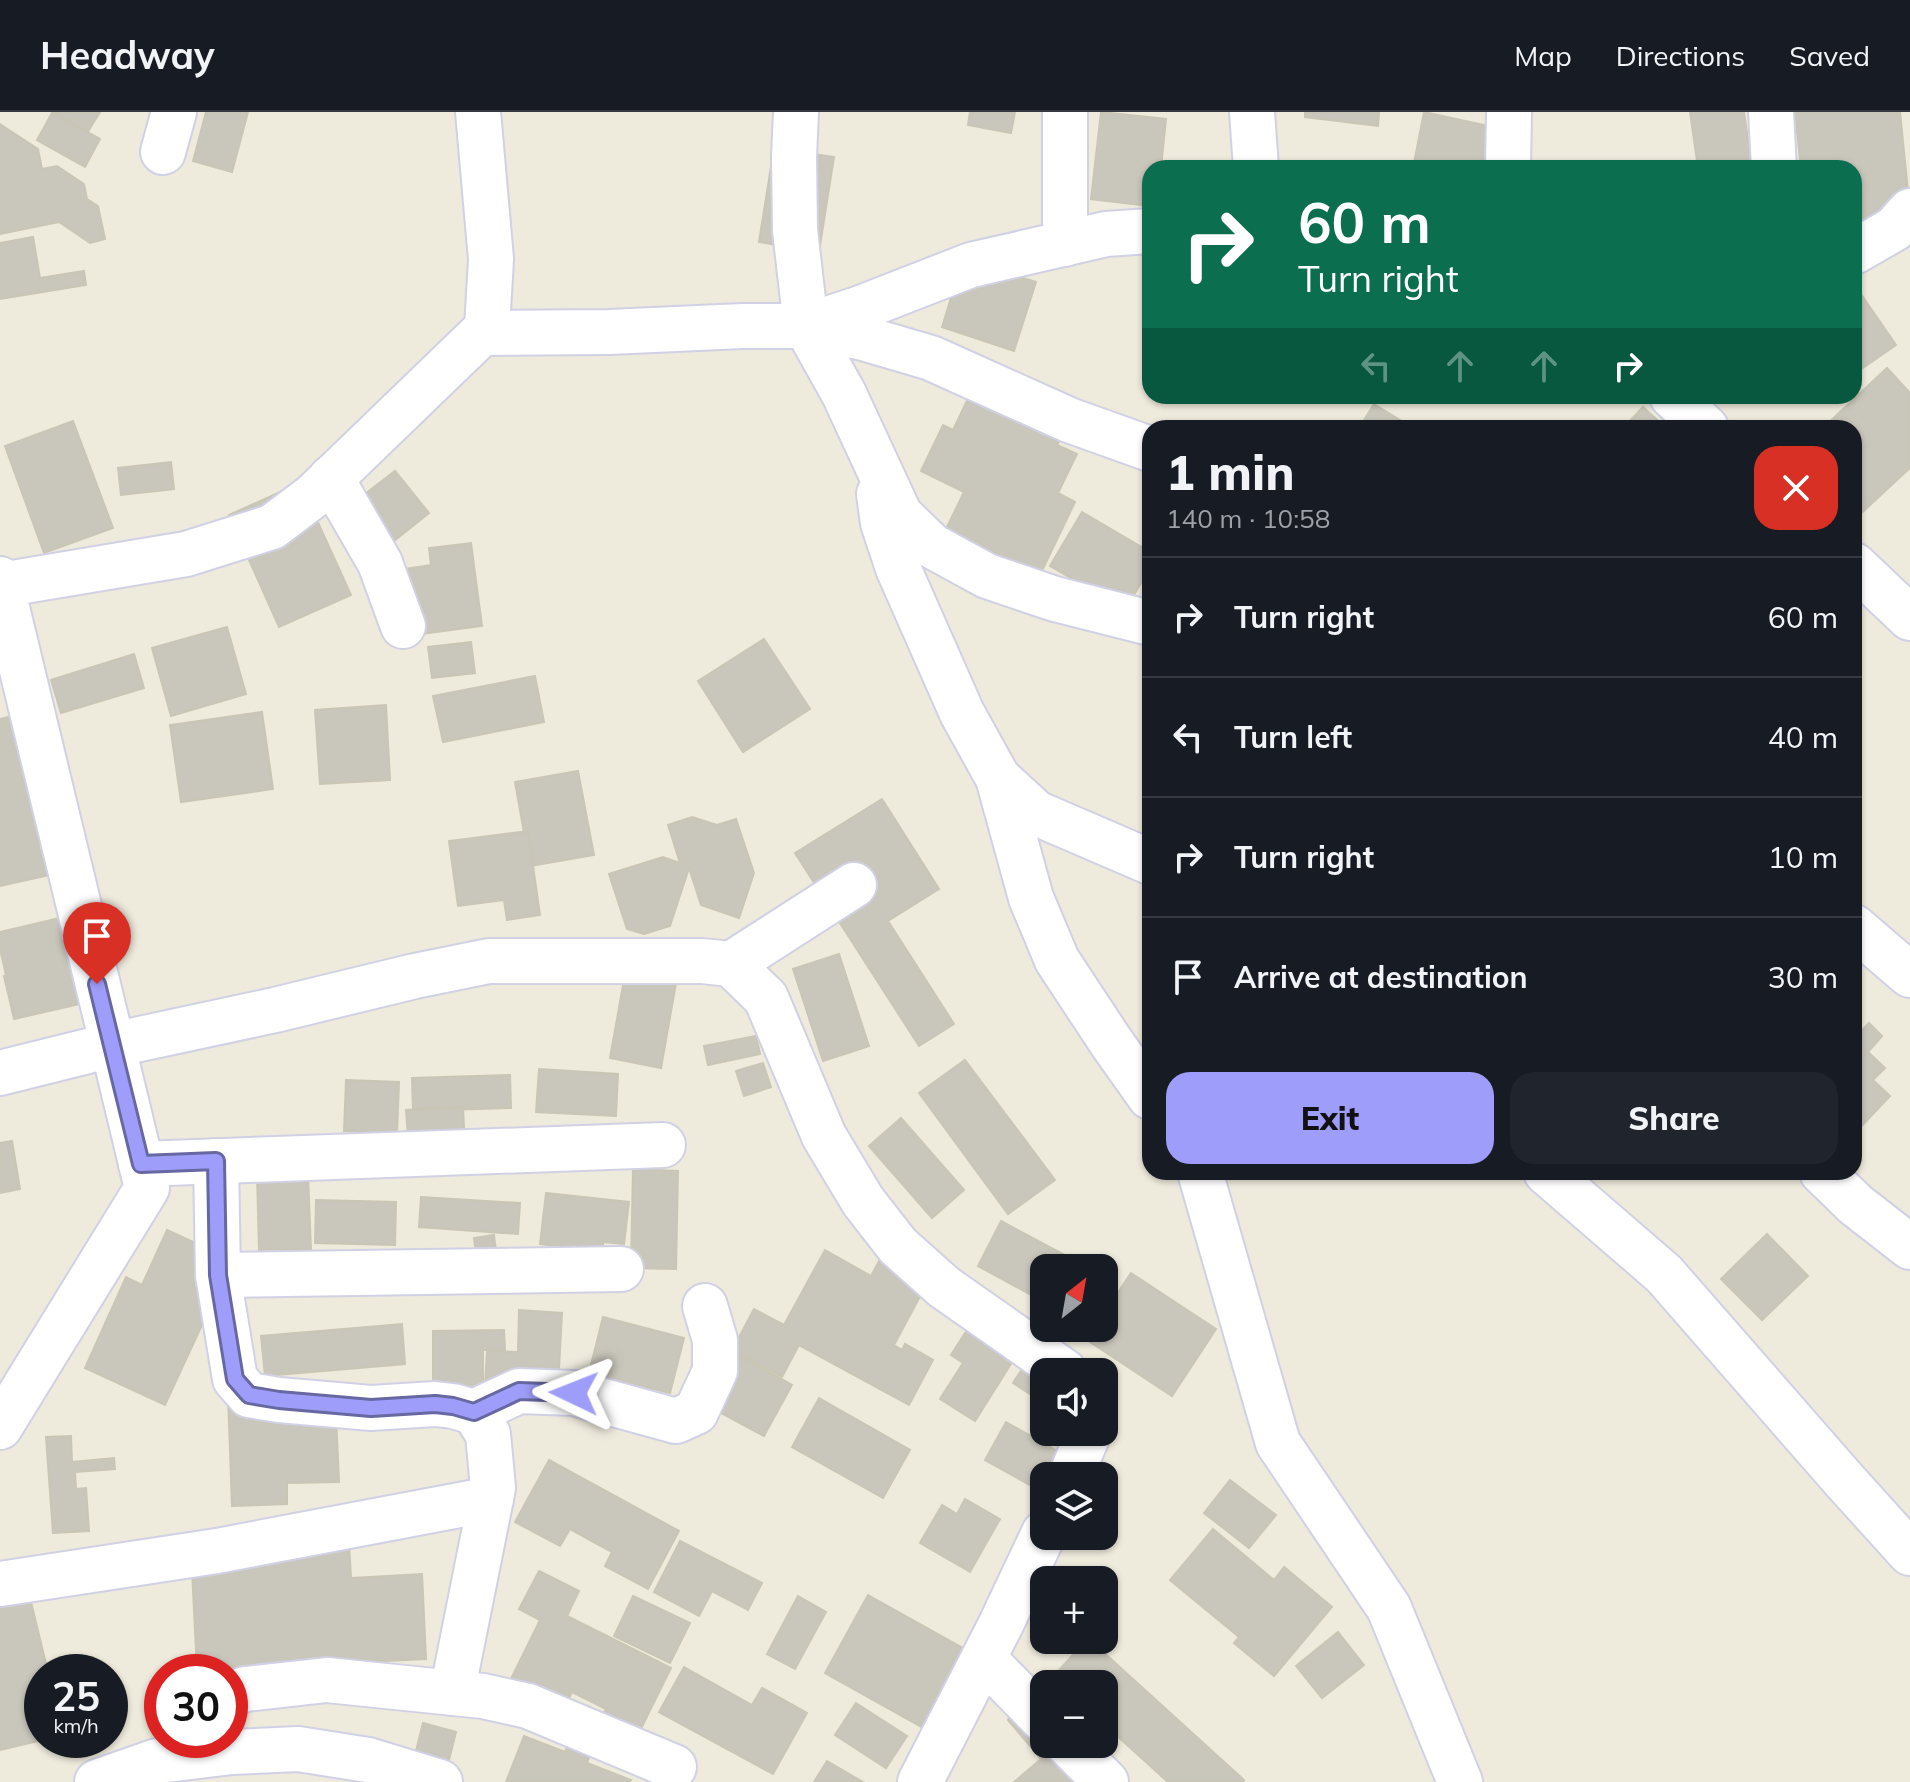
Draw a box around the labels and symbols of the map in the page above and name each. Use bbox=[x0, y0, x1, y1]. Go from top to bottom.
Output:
pin bbox=[63, 902, 131, 984]
north arrow bbox=[1030, 1254, 1118, 1342]
position arrow bbox=[532, 1351, 616, 1435]
speed limit sign: 30 bbox=[144, 1654, 248, 1758]

